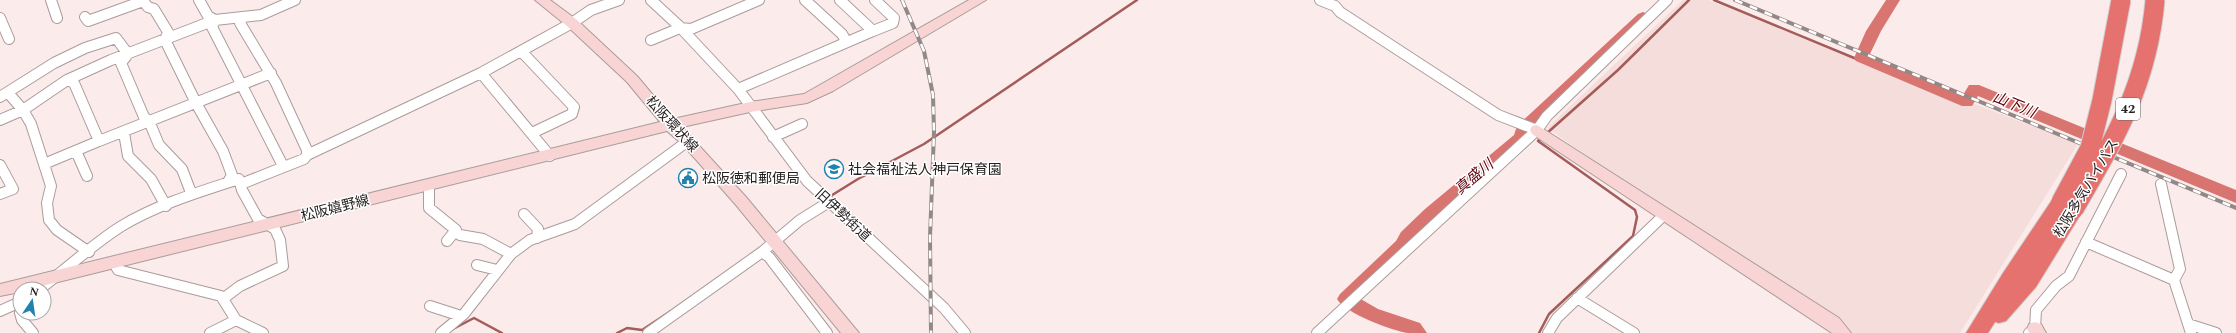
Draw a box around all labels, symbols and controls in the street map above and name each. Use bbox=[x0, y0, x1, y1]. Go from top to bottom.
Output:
water label: 山下川 bbox=[1989, 86, 2041, 125]
street label: 松阪環状線 bbox=[641, 91, 703, 157]
road number: 42 bbox=[2116, 98, 2140, 120]
street label: 松阪多気バイパス bbox=[2048, 135, 2124, 241]
water label: 真盛川 bbox=[1449, 152, 1500, 200]
school or university icon: 社会福祉法人神戸保育園 bbox=[823, 158, 845, 180]
place label: 社会福祉法人神戸保育園 bbox=[848, 159, 1002, 180]
public building icon: 松阪徳和郵便局 bbox=[677, 167, 699, 189]
place label: 松阪徳和郵便局 bbox=[702, 168, 800, 189]
street label: 旧伊勢街道 bbox=[810, 183, 876, 247]
street label: 松阪嬉野線 bbox=[298, 189, 372, 227]
north arrow bbox=[12, 281, 52, 321]
text: N bbox=[28, 282, 40, 301]

